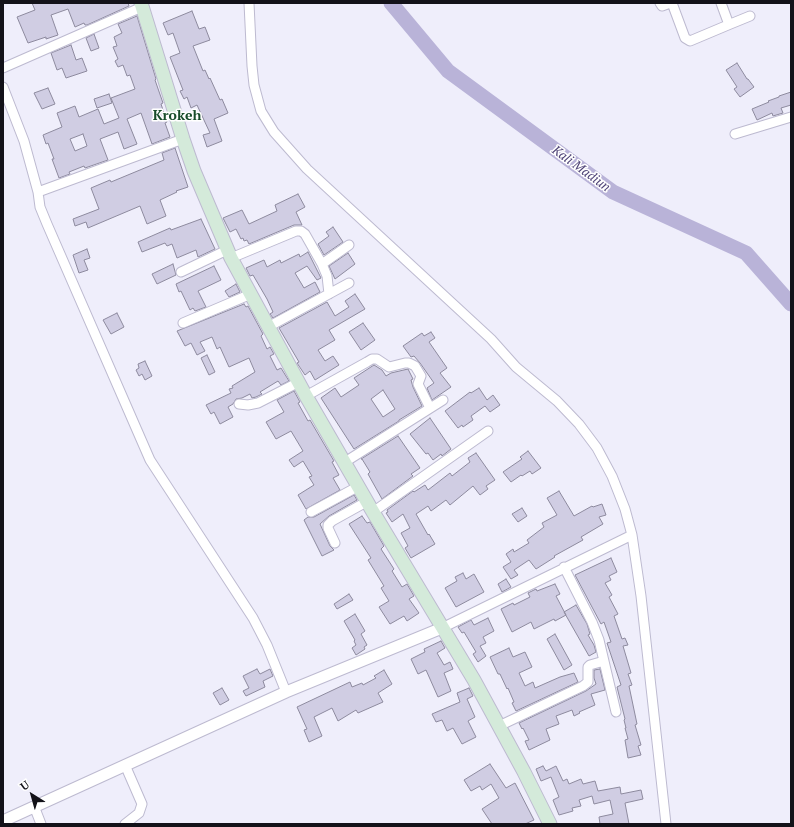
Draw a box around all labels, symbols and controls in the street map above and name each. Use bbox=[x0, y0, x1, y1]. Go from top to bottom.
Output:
district label: Krokeh bbox=[153, 108, 201, 124]
water label: Kali Madiun bbox=[549, 143, 613, 195]
north arrow bbox=[12, 775, 52, 815]
text: U bbox=[17, 777, 32, 793]

